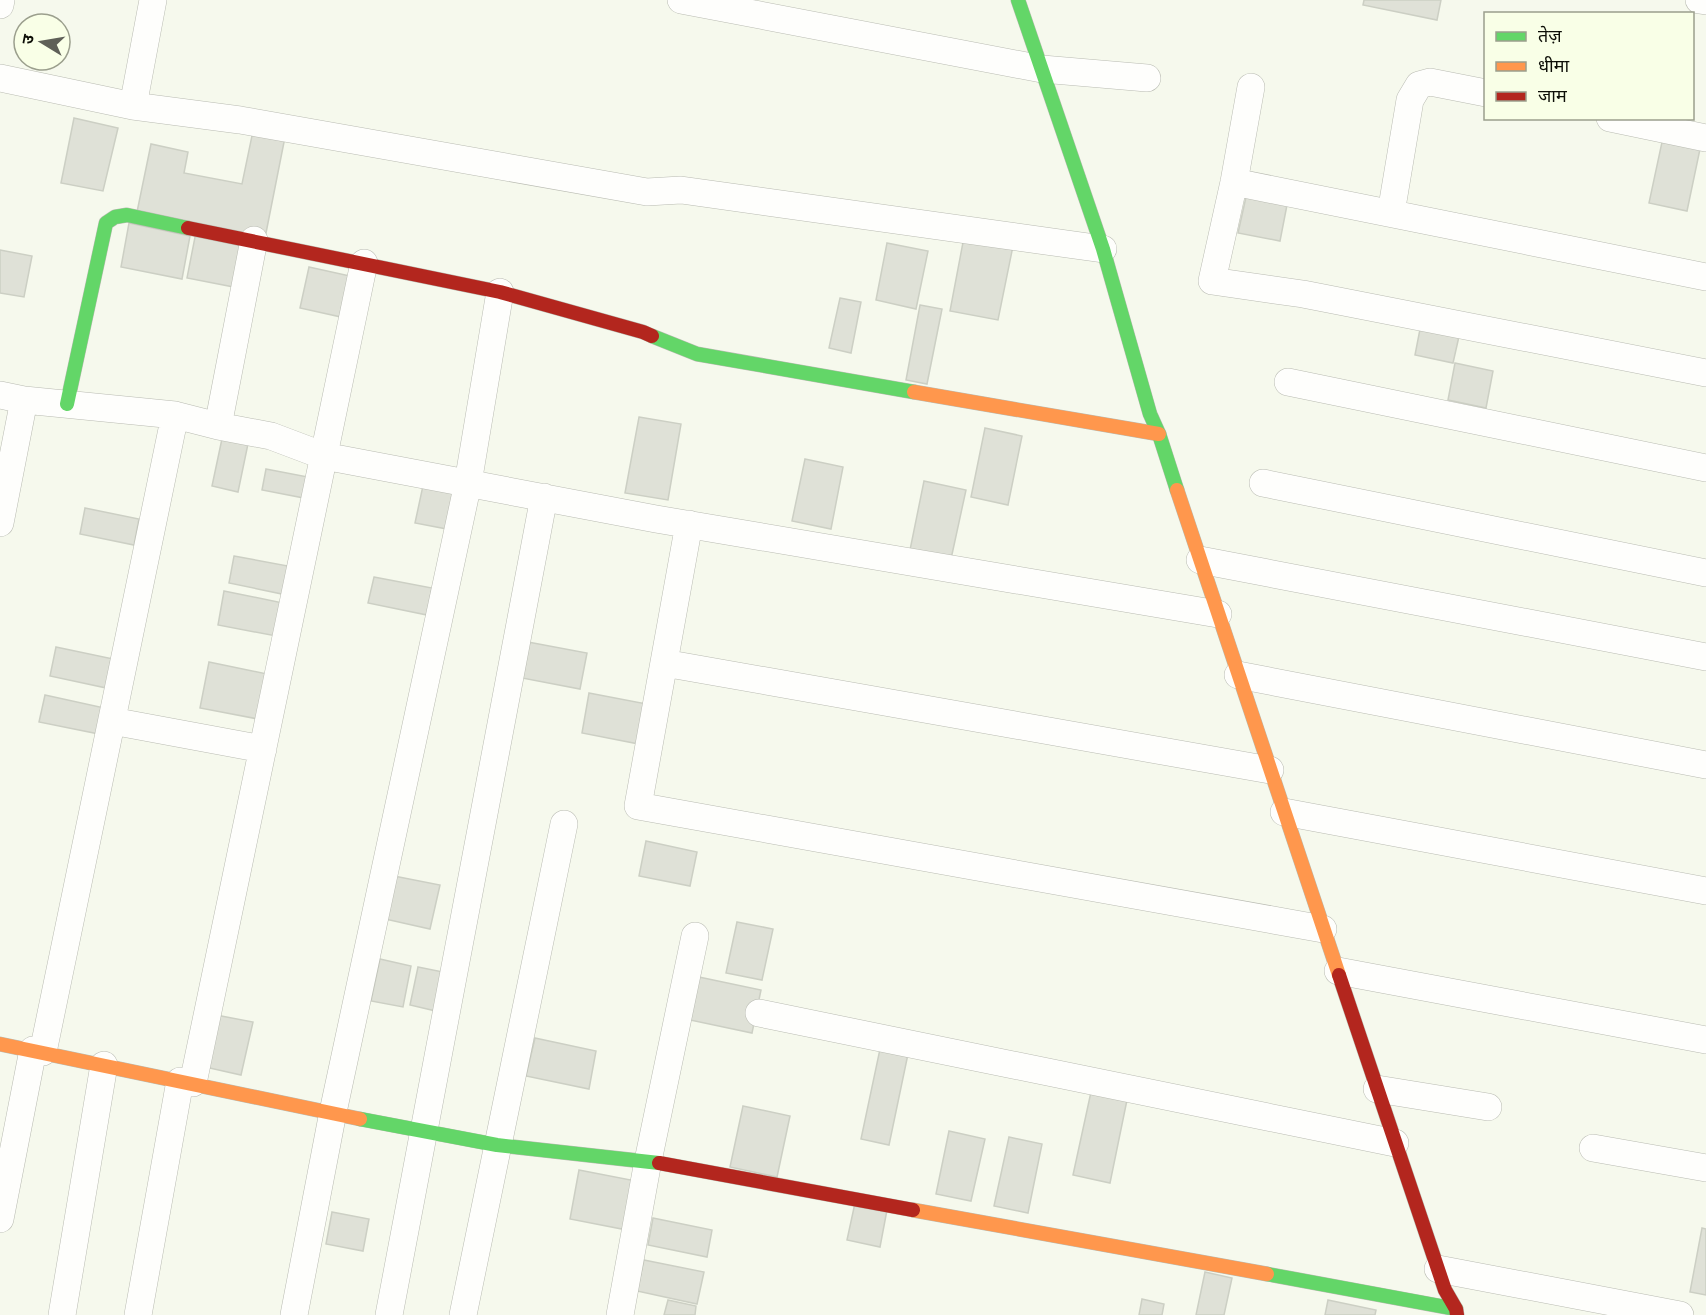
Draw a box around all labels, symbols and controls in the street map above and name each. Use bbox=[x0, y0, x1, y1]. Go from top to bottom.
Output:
north arrow bbox=[12, 12, 72, 72]
legend bbox=[1484, 12, 1694, 120]
text: तेज़ bbox=[1538, 25, 1562, 47]
text: उ bbox=[17, 32, 38, 46]
text: धीमा bbox=[1538, 55, 1569, 77]
text: जाम bbox=[1538, 85, 1568, 107]

